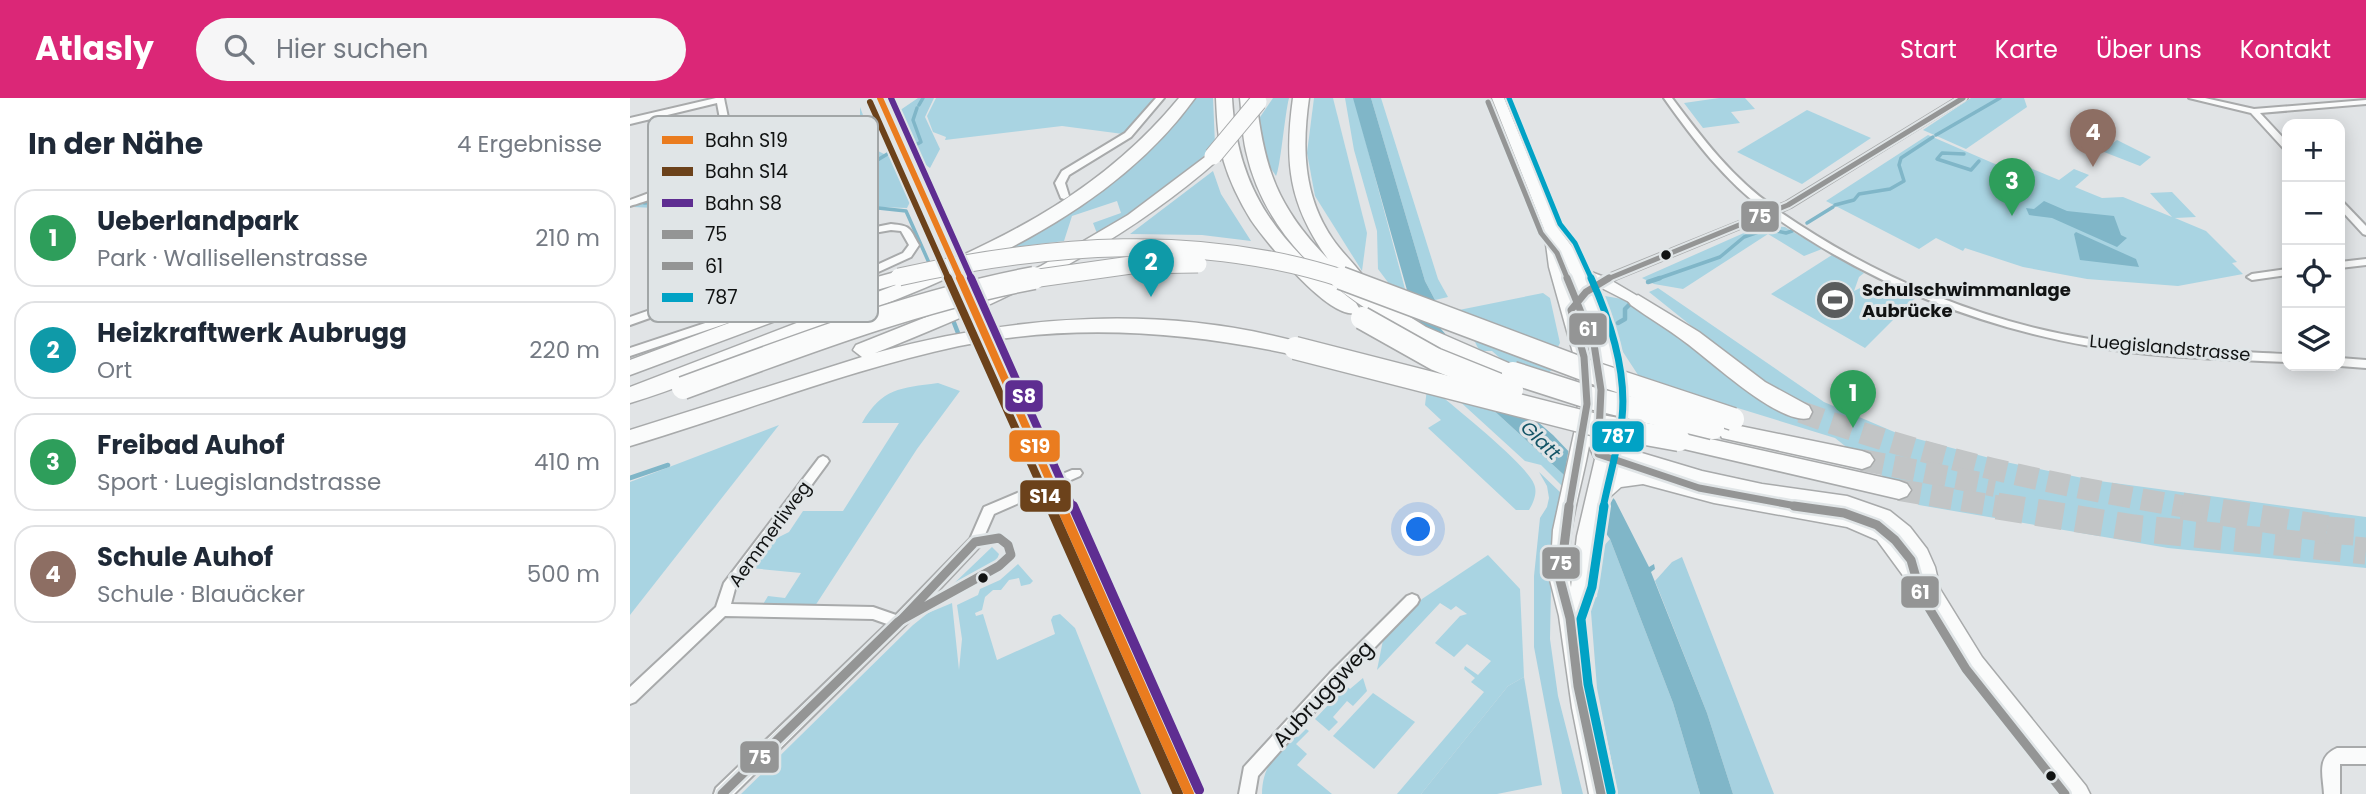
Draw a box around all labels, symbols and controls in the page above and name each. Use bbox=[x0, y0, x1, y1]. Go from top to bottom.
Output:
search box bbox=[196, 18, 686, 81]
text: Atlasly bbox=[35, 25, 154, 72]
icon: search bbox=[220, 30, 258, 68]
text: Hier suchen bbox=[276, 31, 428, 67]
text: Start bbox=[1900, 33, 1957, 66]
text: Karte bbox=[1995, 33, 2058, 66]
text: Über uns bbox=[2096, 33, 2202, 66]
text: Kontakt bbox=[2240, 33, 2331, 66]
pin: 4 bbox=[2070, 109, 2116, 167]
legend bbox=[648, 116, 878, 322]
map controls bbox=[2282, 119, 2345, 371]
button: + bbox=[2282, 119, 2345, 182]
text: In der Nähe bbox=[28, 122, 203, 165]
text: Bahn S19 bbox=[705, 127, 788, 154]
text: 4 Ergebnisse bbox=[457, 128, 602, 160]
text: Bahn S14 bbox=[705, 158, 788, 185]
pin: 3 bbox=[1989, 158, 2035, 216]
button: − bbox=[2282, 182, 2345, 245]
text: Bahn S8 bbox=[705, 190, 782, 217]
line badge: 75 bbox=[1740, 200, 1780, 233]
text: Ueberlandpark bbox=[97, 203, 299, 239]
text: 75 bbox=[1749, 203, 1771, 230]
text: 75 bbox=[705, 221, 727, 248]
text: 1 bbox=[49, 222, 57, 254]
text: 210 m bbox=[535, 222, 600, 254]
pin: 2 bbox=[1128, 239, 1174, 297]
text: Park · Wallisellenstrasse bbox=[97, 242, 368, 274]
button: locate bbox=[2282, 245, 2345, 308]
unlabelled marker bbox=[1659, 248, 1673, 262]
text: 61 bbox=[705, 253, 723, 280]
place label: Schulschwimmanlage Aubrücke bbox=[1862, 277, 2071, 323]
sports icon: Schulschwimmanlage Aubrücke bbox=[1814, 279, 1856, 321]
text: 787 bbox=[705, 284, 738, 311]
button: layers bbox=[2282, 308, 2345, 371]
line badge: 61 bbox=[1568, 312, 1608, 346]
text: Heizkraftwerk Aubrugg bbox=[97, 315, 407, 351]
text: 61 bbox=[1578, 316, 1598, 343]
street label: Luegislandstrasse bbox=[2089, 328, 2252, 367]
text: 2 bbox=[46, 334, 60, 366]
text: 220 m bbox=[529, 334, 600, 366]
text: Ort bbox=[97, 354, 132, 386]
pin: 1 bbox=[1830, 370, 1876, 428]
line badge: S8 bbox=[1004, 379, 1044, 413]
text: S8 bbox=[1012, 383, 1036, 410]
water label: Glatt bbox=[1515, 415, 1567, 467]
line badge: 787 bbox=[1591, 420, 1645, 453]
text: 787 bbox=[1602, 423, 1634, 450]
text: Freibad Auhof bbox=[97, 427, 285, 463]
line badge: S19 bbox=[1008, 429, 1061, 463]
text: S19 bbox=[1020, 433, 1050, 460]
text: 3 bbox=[46, 446, 60, 478]
text: 410 m bbox=[534, 446, 600, 478]
text: Sport · Luegislandstrasse bbox=[97, 466, 381, 498]
street label: Aemmerliweg bbox=[723, 476, 817, 592]
line badge: S14 bbox=[1019, 479, 1072, 513]
text: S14 bbox=[1029, 483, 1061, 510]
your location bbox=[1401, 512, 1435, 546]
text: Schule Auhof bbox=[97, 539, 273, 575]
line badge: 75 bbox=[1541, 546, 1581, 580]
text: 75 bbox=[1550, 550, 1572, 577]
text: 4 bbox=[45, 558, 61, 590]
text: 500 m bbox=[527, 558, 600, 590]
unlabelled marker bbox=[976, 571, 990, 585]
line badge: 61 bbox=[1900, 575, 1940, 609]
text: Schule · Blauäcker bbox=[97, 578, 305, 610]
text: 61 bbox=[1910, 579, 1930, 606]
street label: Aubruggweg bbox=[1266, 634, 1380, 753]
line badge: 75 bbox=[739, 740, 780, 774]
text: 75 bbox=[749, 744, 771, 771]
unlabelled marker bbox=[2044, 769, 2058, 783]

